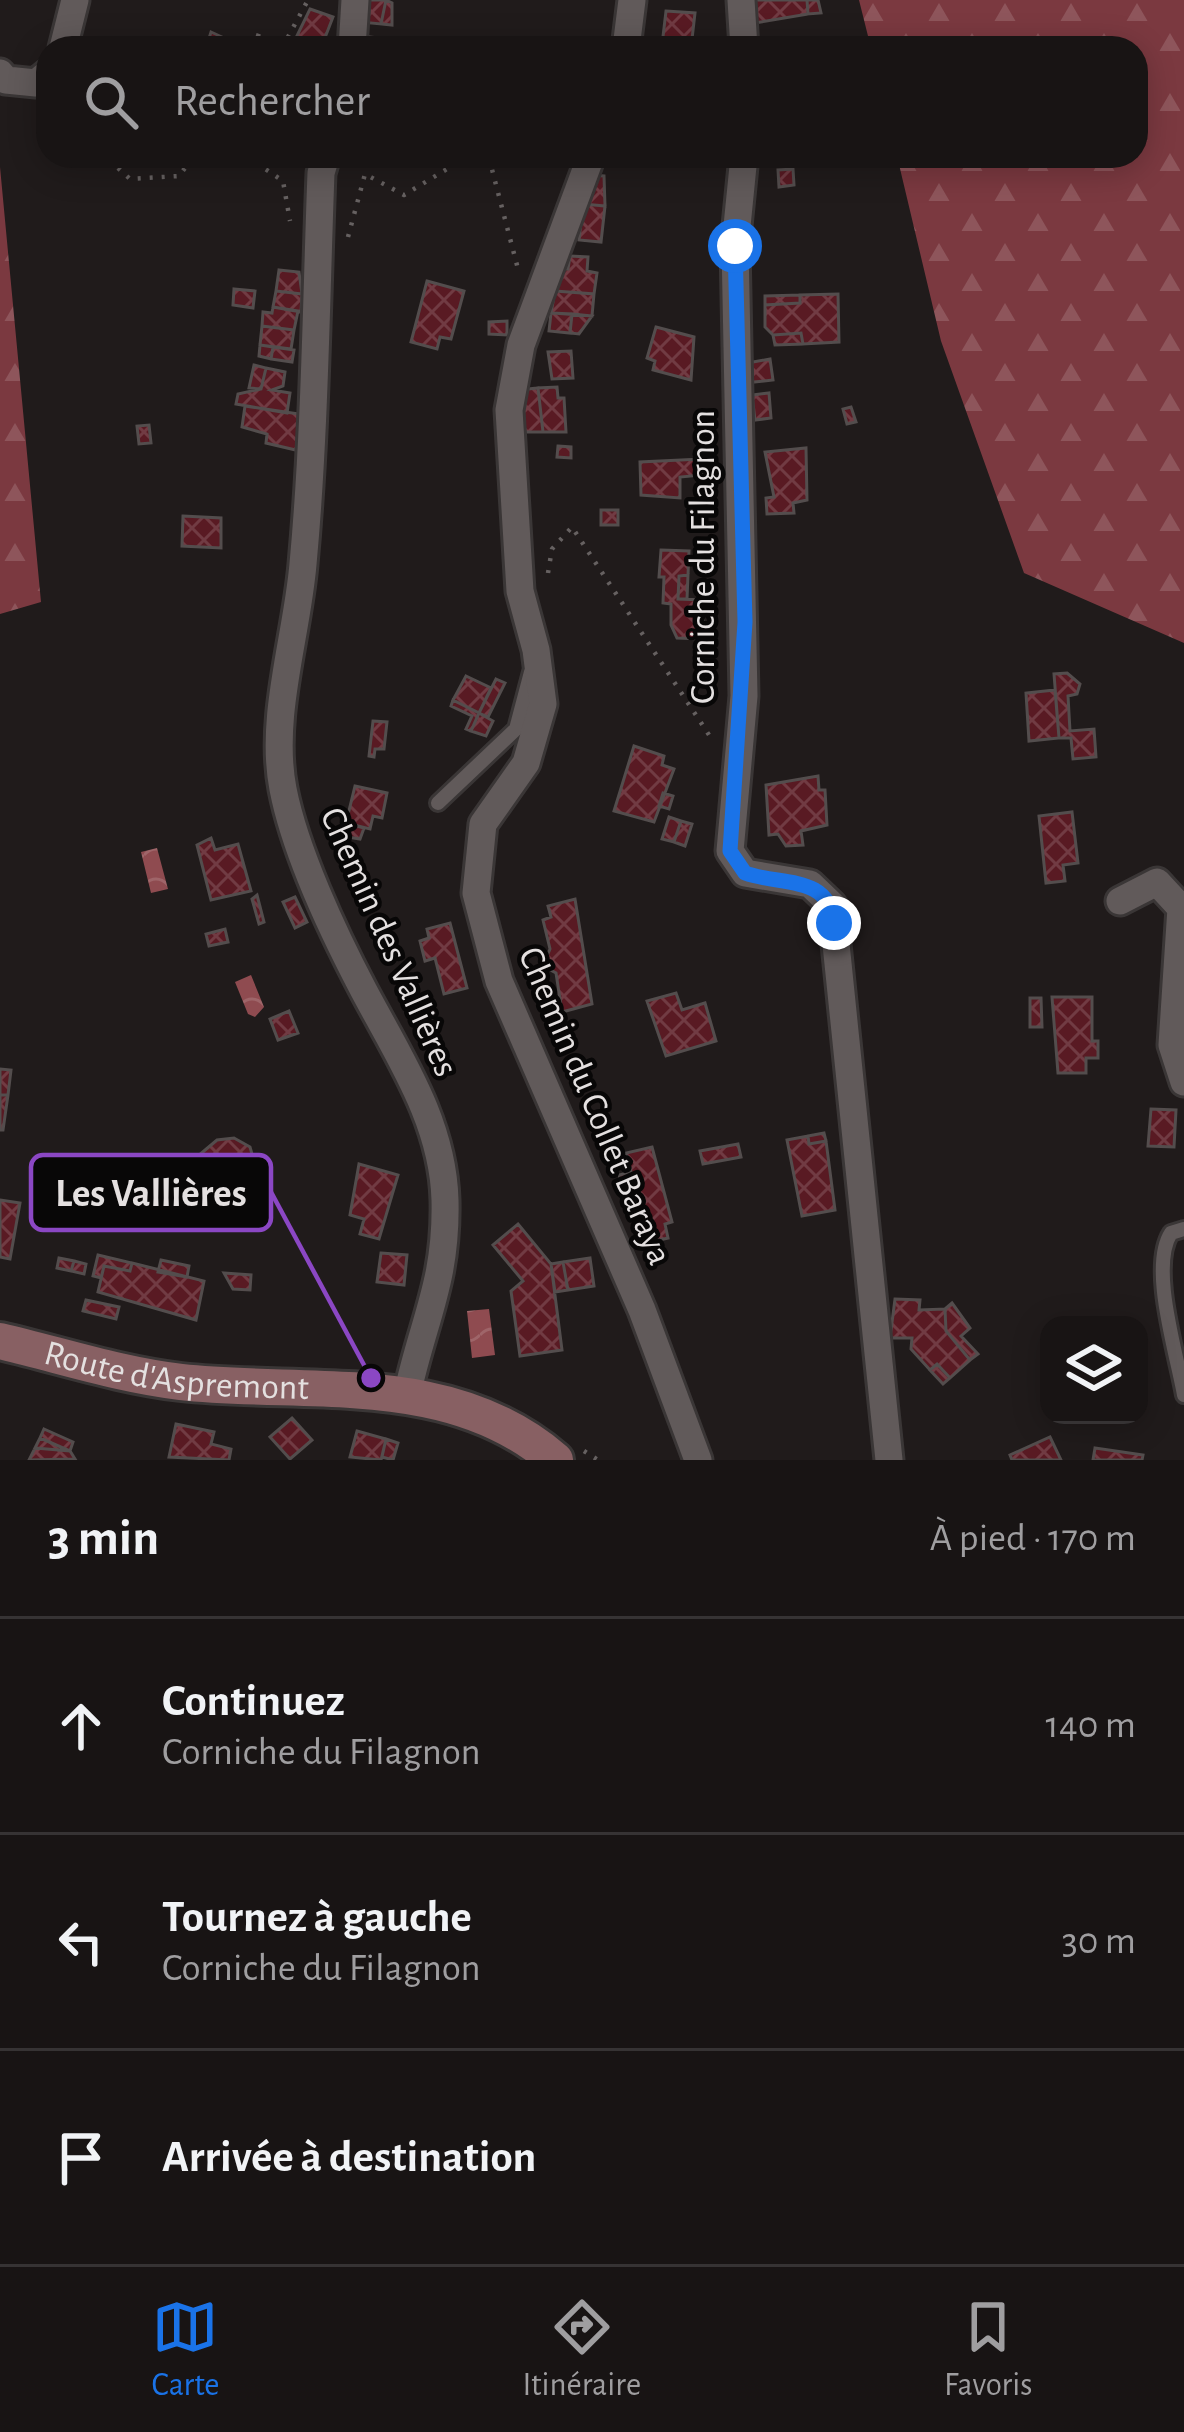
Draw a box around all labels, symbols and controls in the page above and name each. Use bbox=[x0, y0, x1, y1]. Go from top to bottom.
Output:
search box bbox=[36, 36, 1148, 168]
icon: search bbox=[78, 69, 144, 135]
text: Rechercher bbox=[174, 79, 370, 124]
route start bbox=[708, 219, 762, 273]
street label: Corniche du Filagnon bbox=[685, 410, 721, 704]
street label: Chemin des Vallières bbox=[314, 802, 464, 1082]
route end bbox=[807, 896, 861, 950]
street label: Chemin du Collet Baraya bbox=[512, 942, 678, 1270]
callout: Les Vallières bbox=[31, 1155, 271, 1230]
text: Les Vallières bbox=[55, 1175, 247, 1214]
map controls bbox=[1040, 1316, 1148, 1424]
button: layers bbox=[1040, 1316, 1148, 1424]
street label: Route d'Aspremont bbox=[40, 1335, 310, 1406]
text: 3 min bbox=[48, 1513, 159, 1564]
text: À pied · 170 m bbox=[930, 1519, 1136, 1558]
text: Continuez bbox=[162, 1679, 345, 1724]
icon: ahead bbox=[48, 1693, 114, 1759]
text: 140 m bbox=[1046, 1706, 1136, 1745]
text: Corniche du Filagnon bbox=[162, 1733, 481, 1772]
text: Tournez à gauche bbox=[162, 1895, 472, 1940]
icon: left bbox=[48, 1909, 114, 1975]
text: 30 m bbox=[1062, 1922, 1136, 1961]
text: Corniche du Filagnon bbox=[162, 1949, 481, 1988]
icon: arrive bbox=[48, 2125, 114, 2191]
text: Arrivée à destination bbox=[162, 2135, 536, 2180]
tab: Carte bbox=[151, 2294, 219, 2406]
tab: Itinéraire bbox=[522, 2294, 641, 2406]
tab: Favoris bbox=[944, 2294, 1032, 2406]

